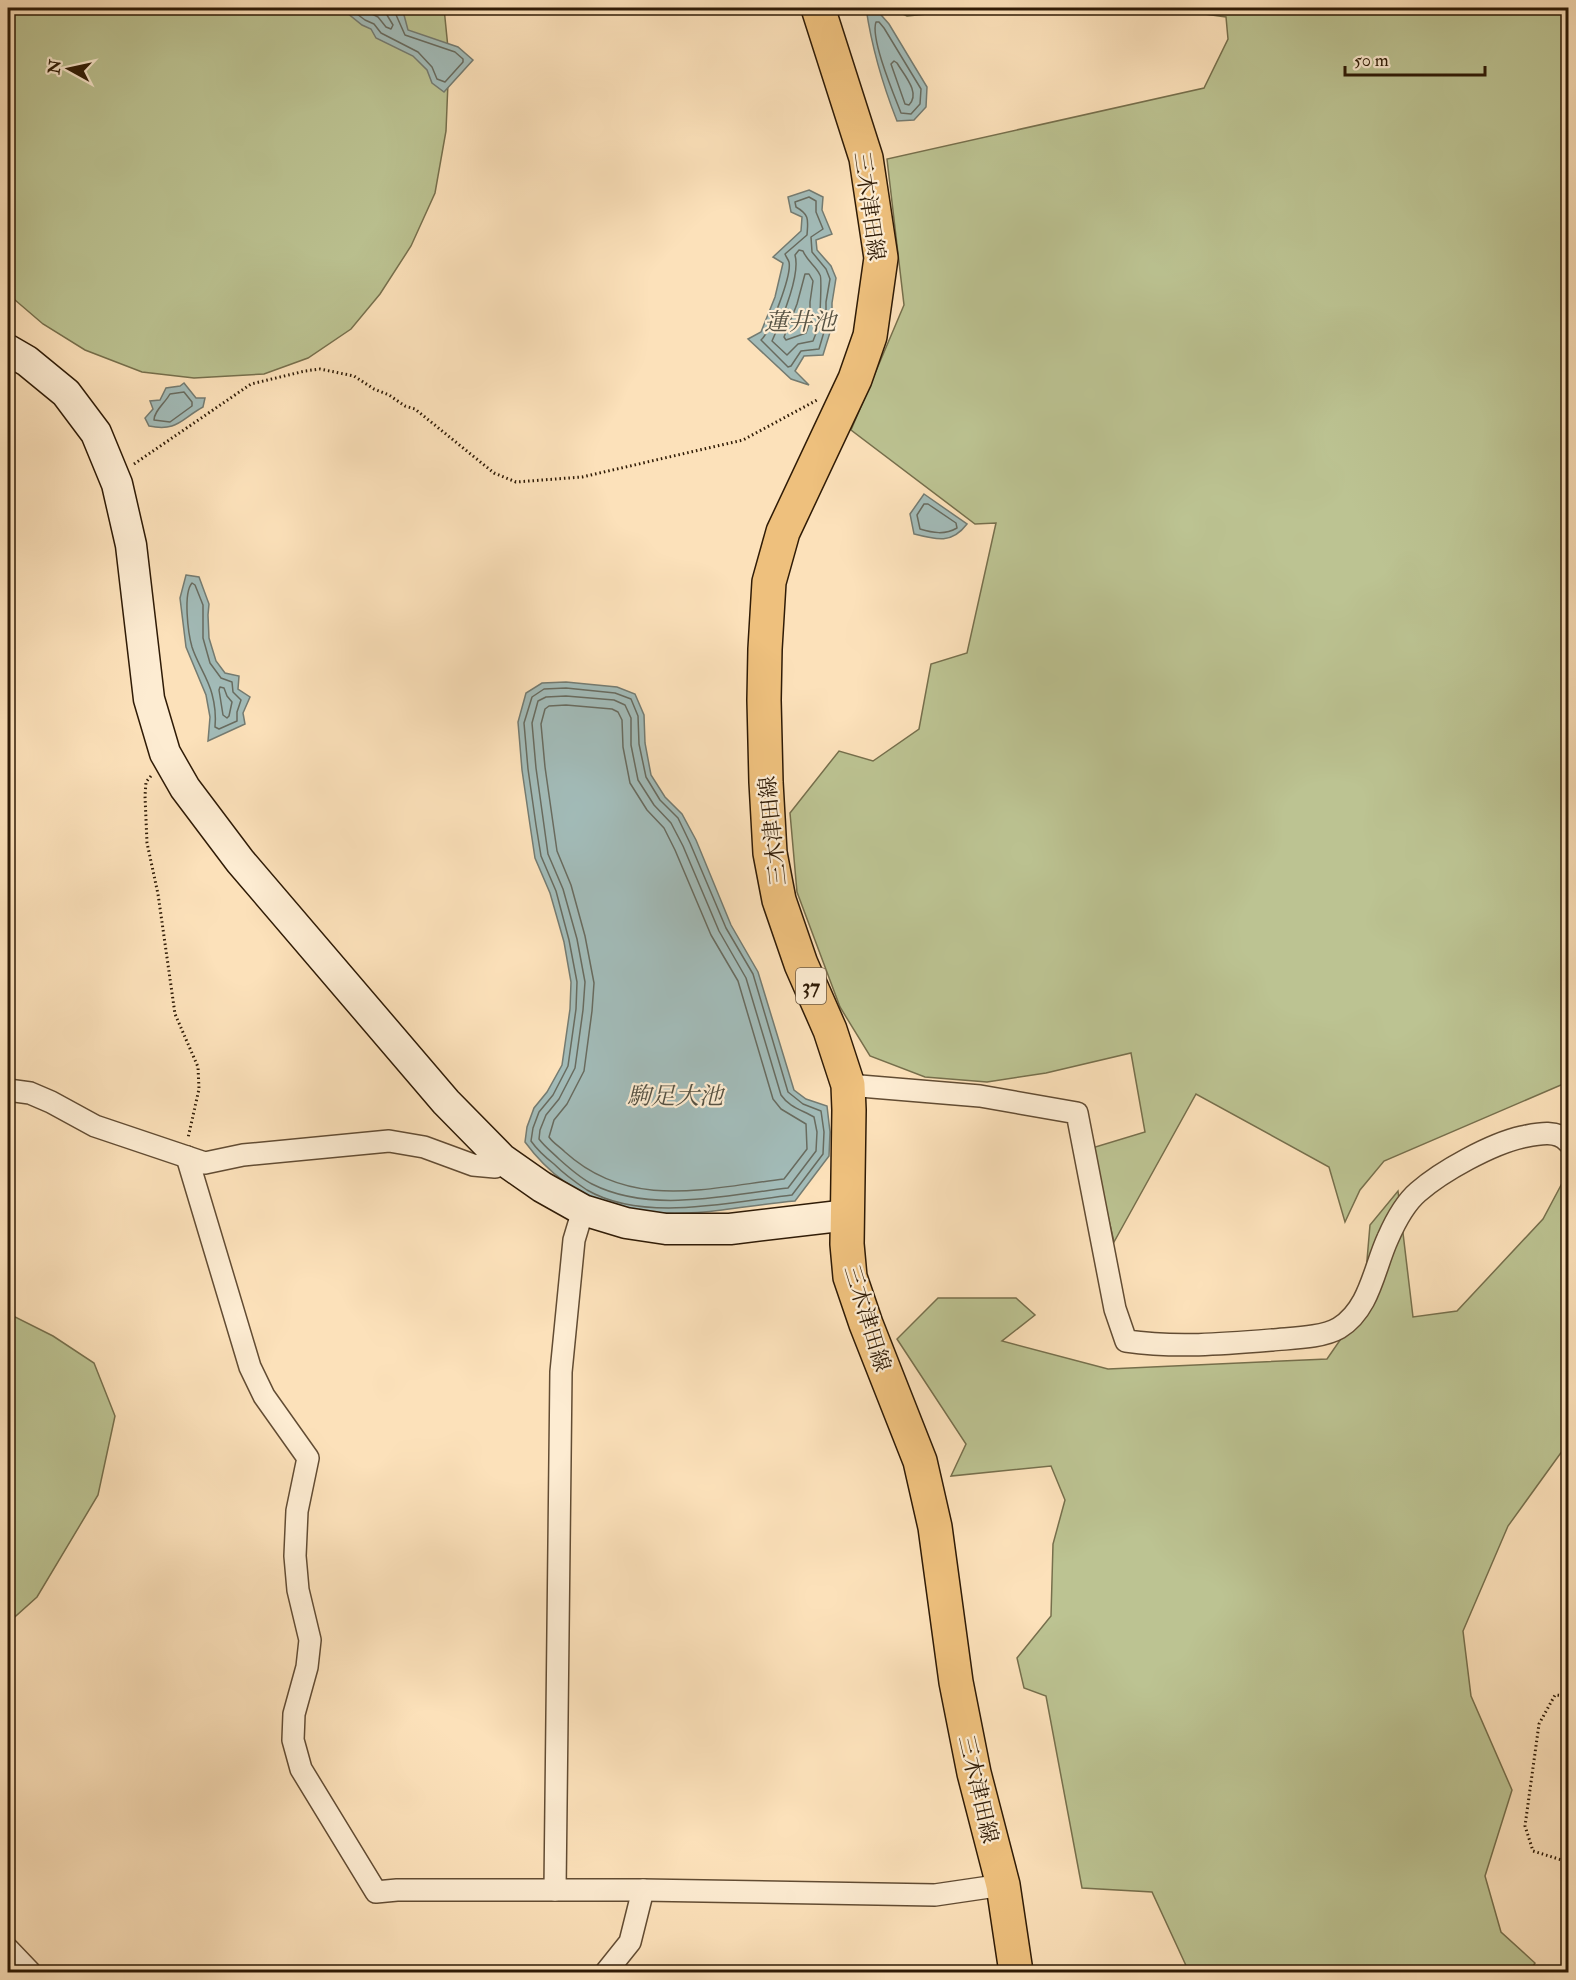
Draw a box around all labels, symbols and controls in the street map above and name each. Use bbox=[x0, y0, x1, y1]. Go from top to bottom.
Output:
north arrow bbox=[39, 39, 99, 99]
scale bar bbox=[1345, 39, 1484, 77]
text: 50 m bbox=[1354, 49, 1389, 72]
text: N bbox=[44, 58, 66, 77]
street label: 三木津田線 bbox=[847, 150, 891, 263]
water label: 蓮井池 bbox=[764, 307, 839, 338]
street label: 三木津田線 bbox=[753, 775, 793, 887]
road number: 37 bbox=[796, 968, 826, 1004]
water label: 駒足大池 bbox=[627, 1081, 726, 1112]
street label: 三木津田線 bbox=[838, 1262, 897, 1375]
street label: 三木津田線 bbox=[952, 1732, 1004, 1846]

